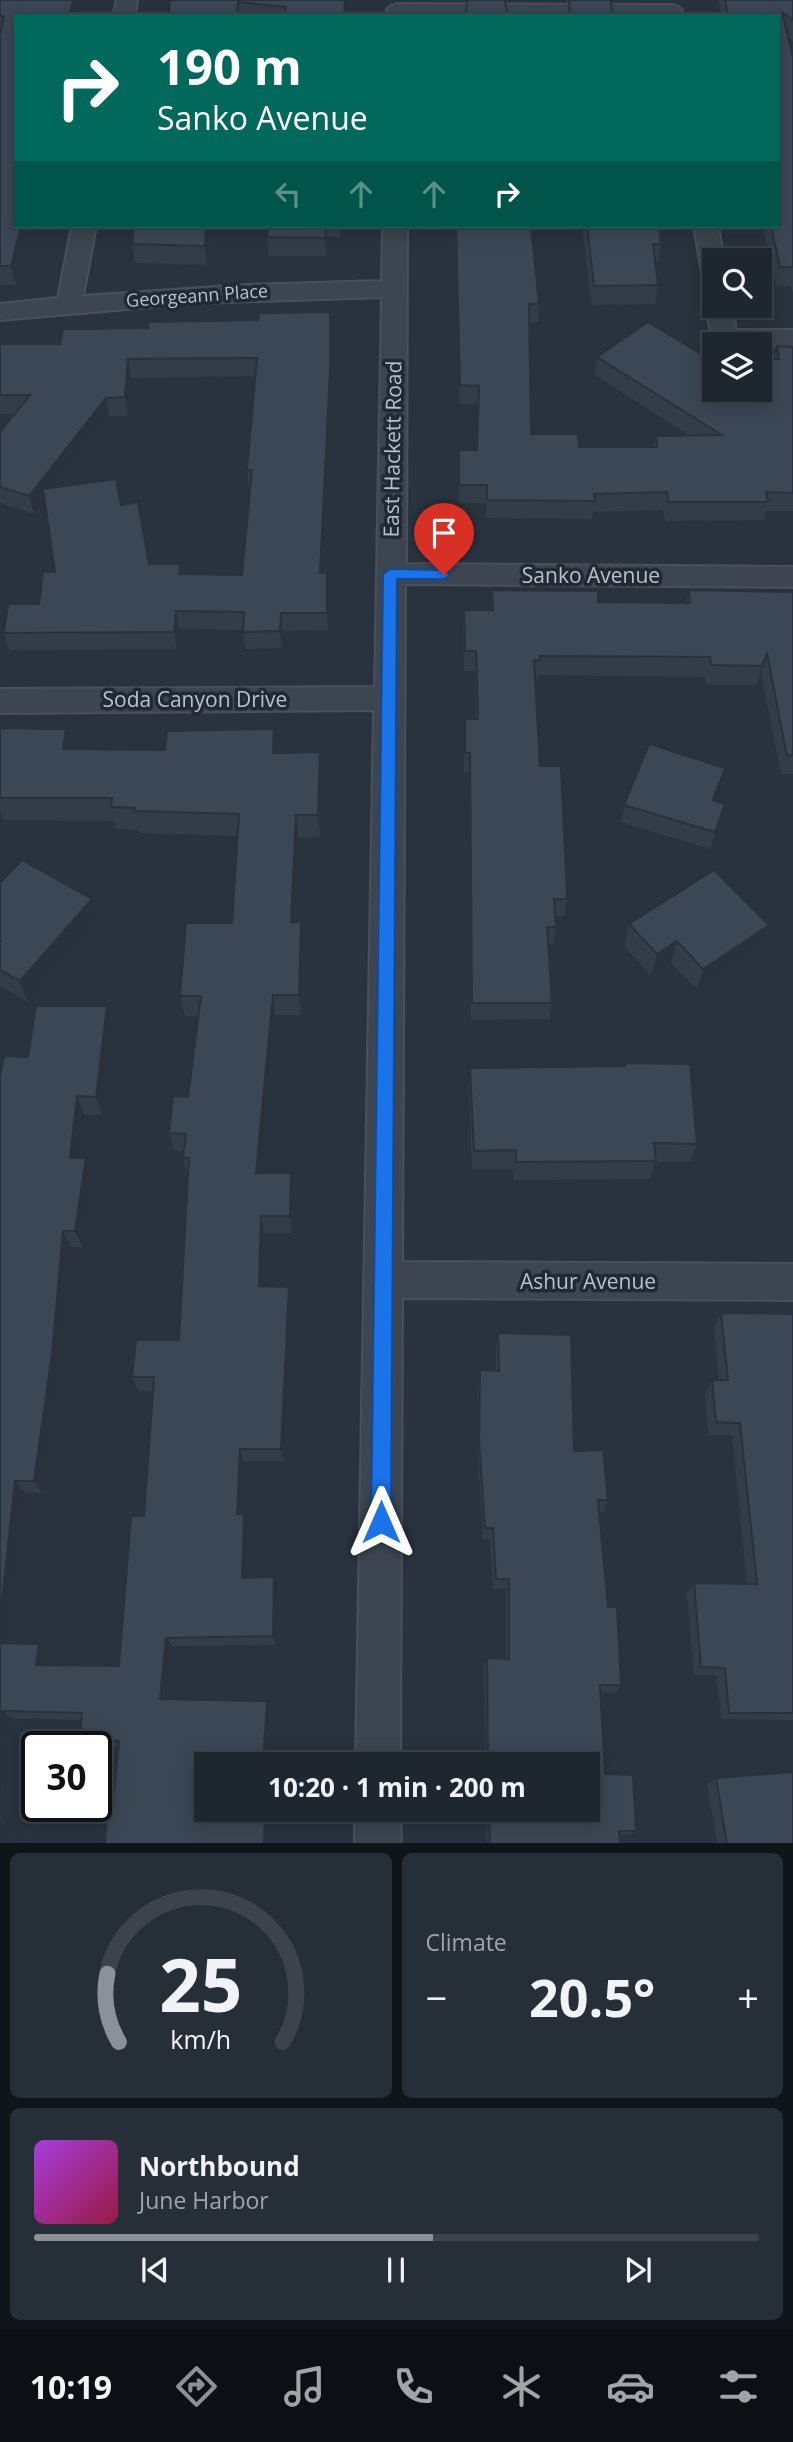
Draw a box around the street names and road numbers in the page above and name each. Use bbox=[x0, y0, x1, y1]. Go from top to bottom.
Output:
street label: Georgeann Place bbox=[125, 278, 269, 312]
street label: East Hackett Road bbox=[376, 360, 408, 538]
street label: Sanko Avenue bbox=[522, 561, 660, 589]
street label: Soda Canyon Drive bbox=[103, 685, 287, 713]
street label: Ashur Avenue bbox=[520, 1267, 656, 1295]

